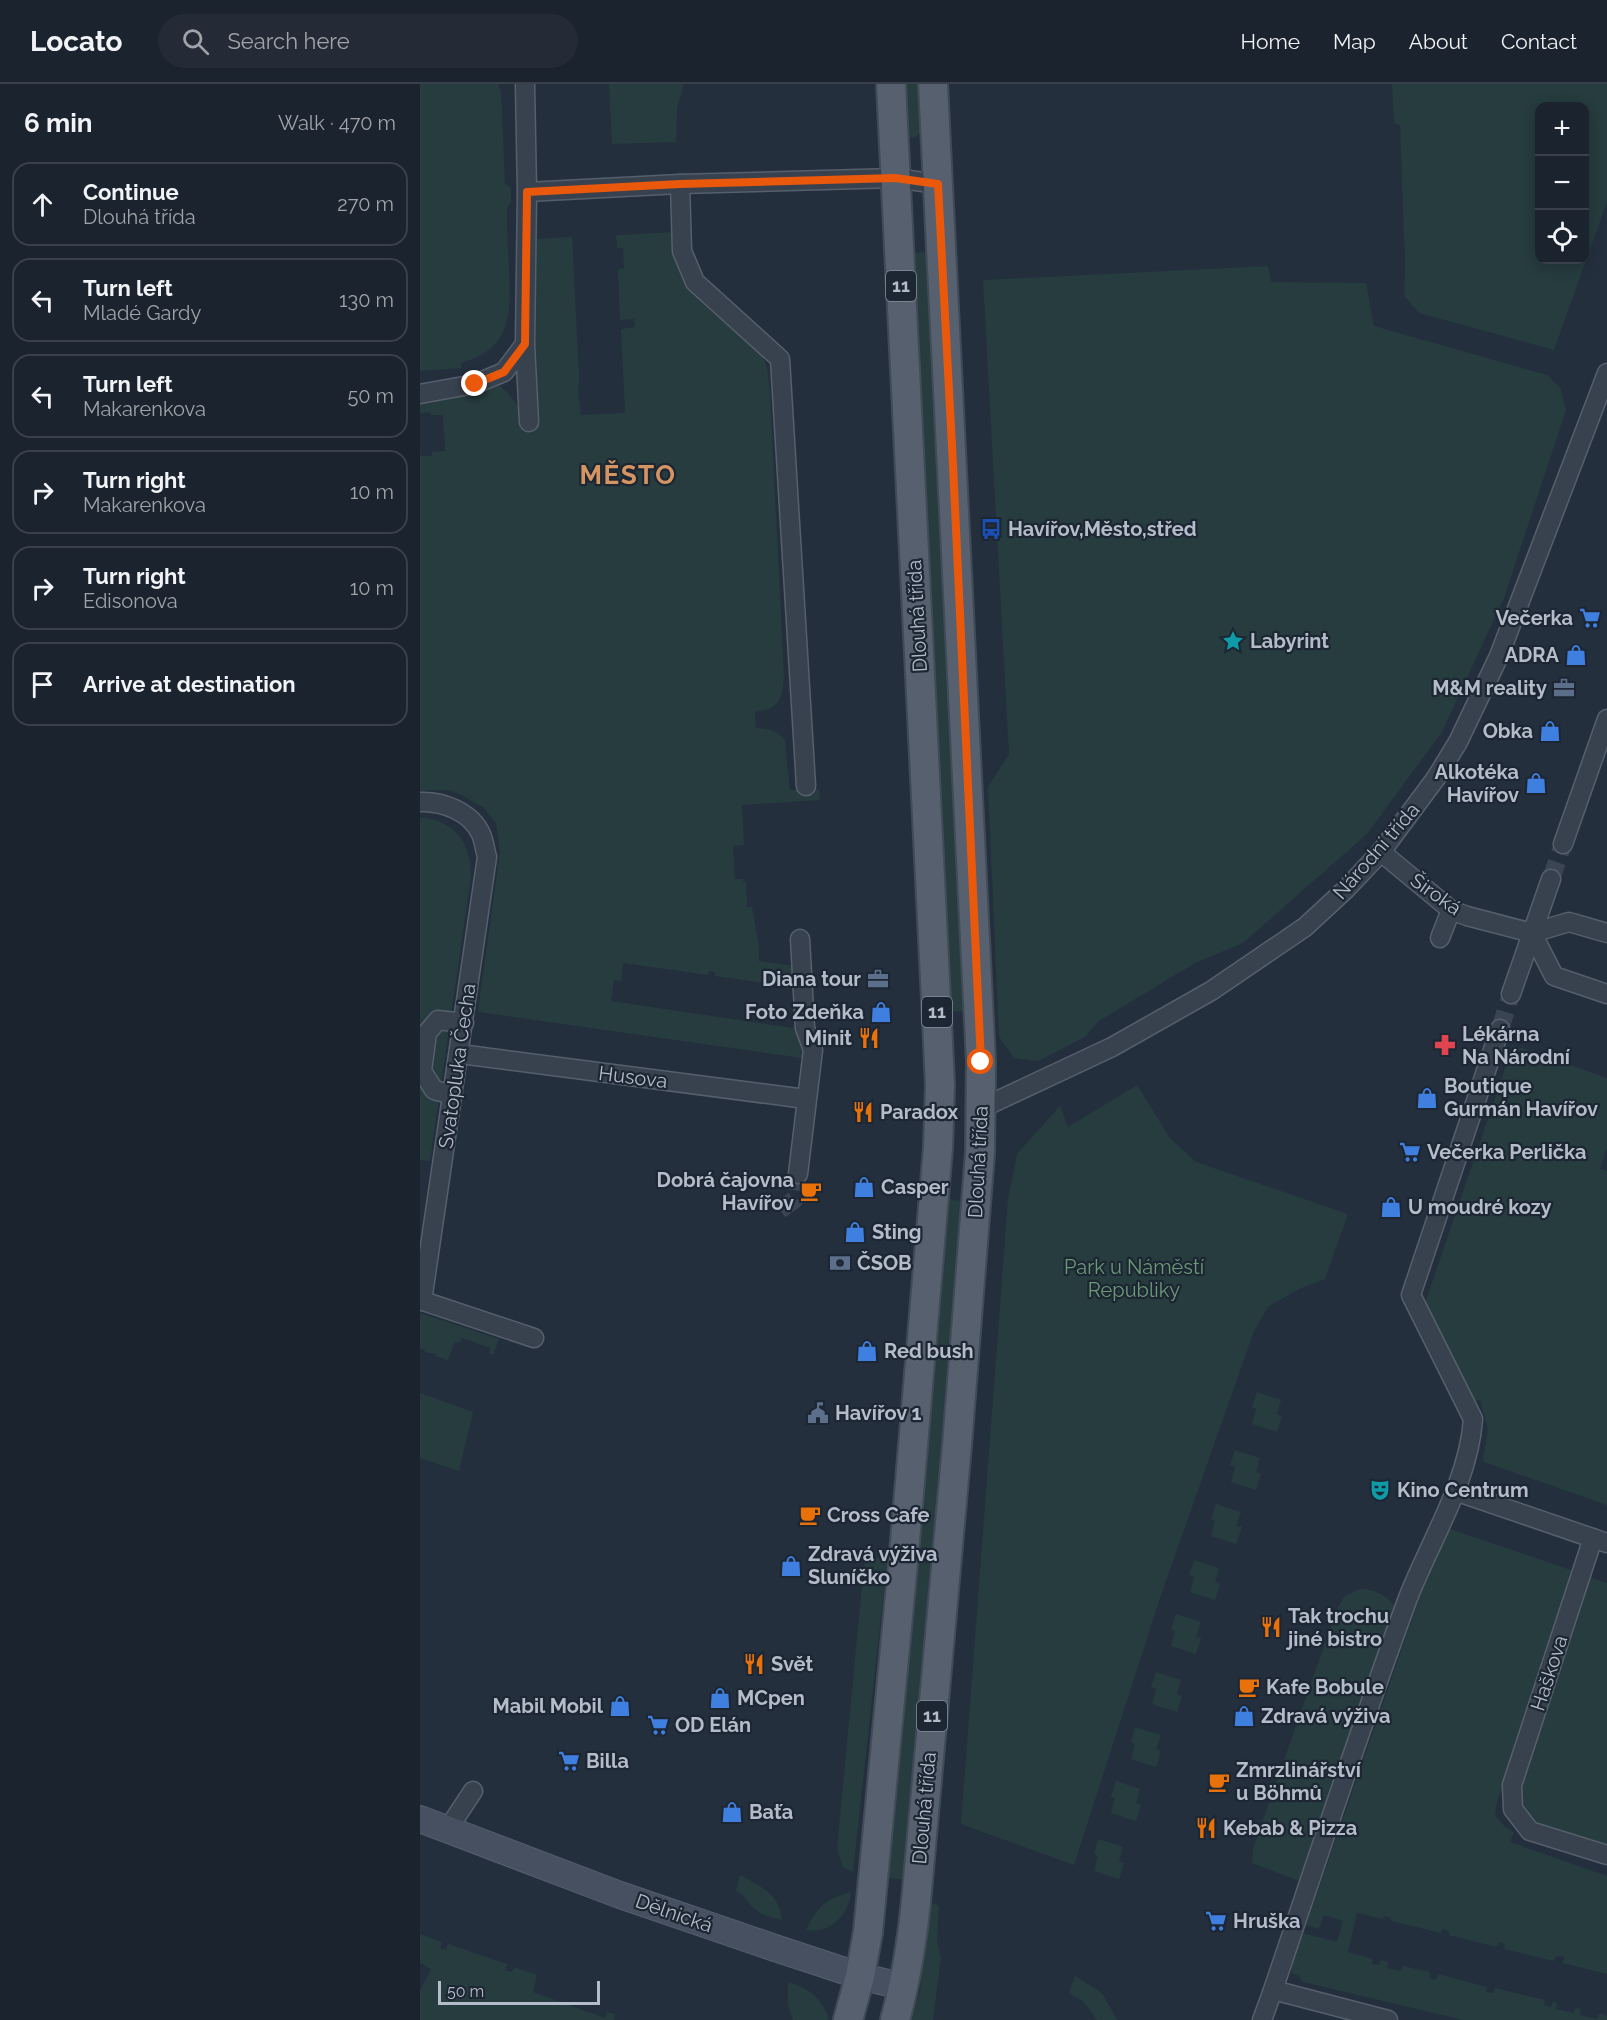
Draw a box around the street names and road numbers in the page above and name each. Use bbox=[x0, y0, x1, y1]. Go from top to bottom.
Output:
road number: 11 bbox=[886, 271, 916, 301]
street label: Dlouhá třída bbox=[902, 559, 932, 673]
street label: Národní třída bbox=[1328, 798, 1424, 904]
street label: Široká bbox=[1406, 867, 1467, 920]
street label: Svatopluka Čecha bbox=[433, 982, 480, 1150]
road number: 11 bbox=[922, 997, 952, 1027]
street label: Husova bbox=[597, 1061, 669, 1093]
street label: Dlouhá třída bbox=[963, 1105, 993, 1219]
street label: Haškova bbox=[1526, 1632, 1572, 1714]
road number: 11 bbox=[917, 1701, 947, 1731]
street label: Dlouhá třída bbox=[907, 1751, 941, 1865]
street label: Dělnická bbox=[632, 1889, 716, 1937]

